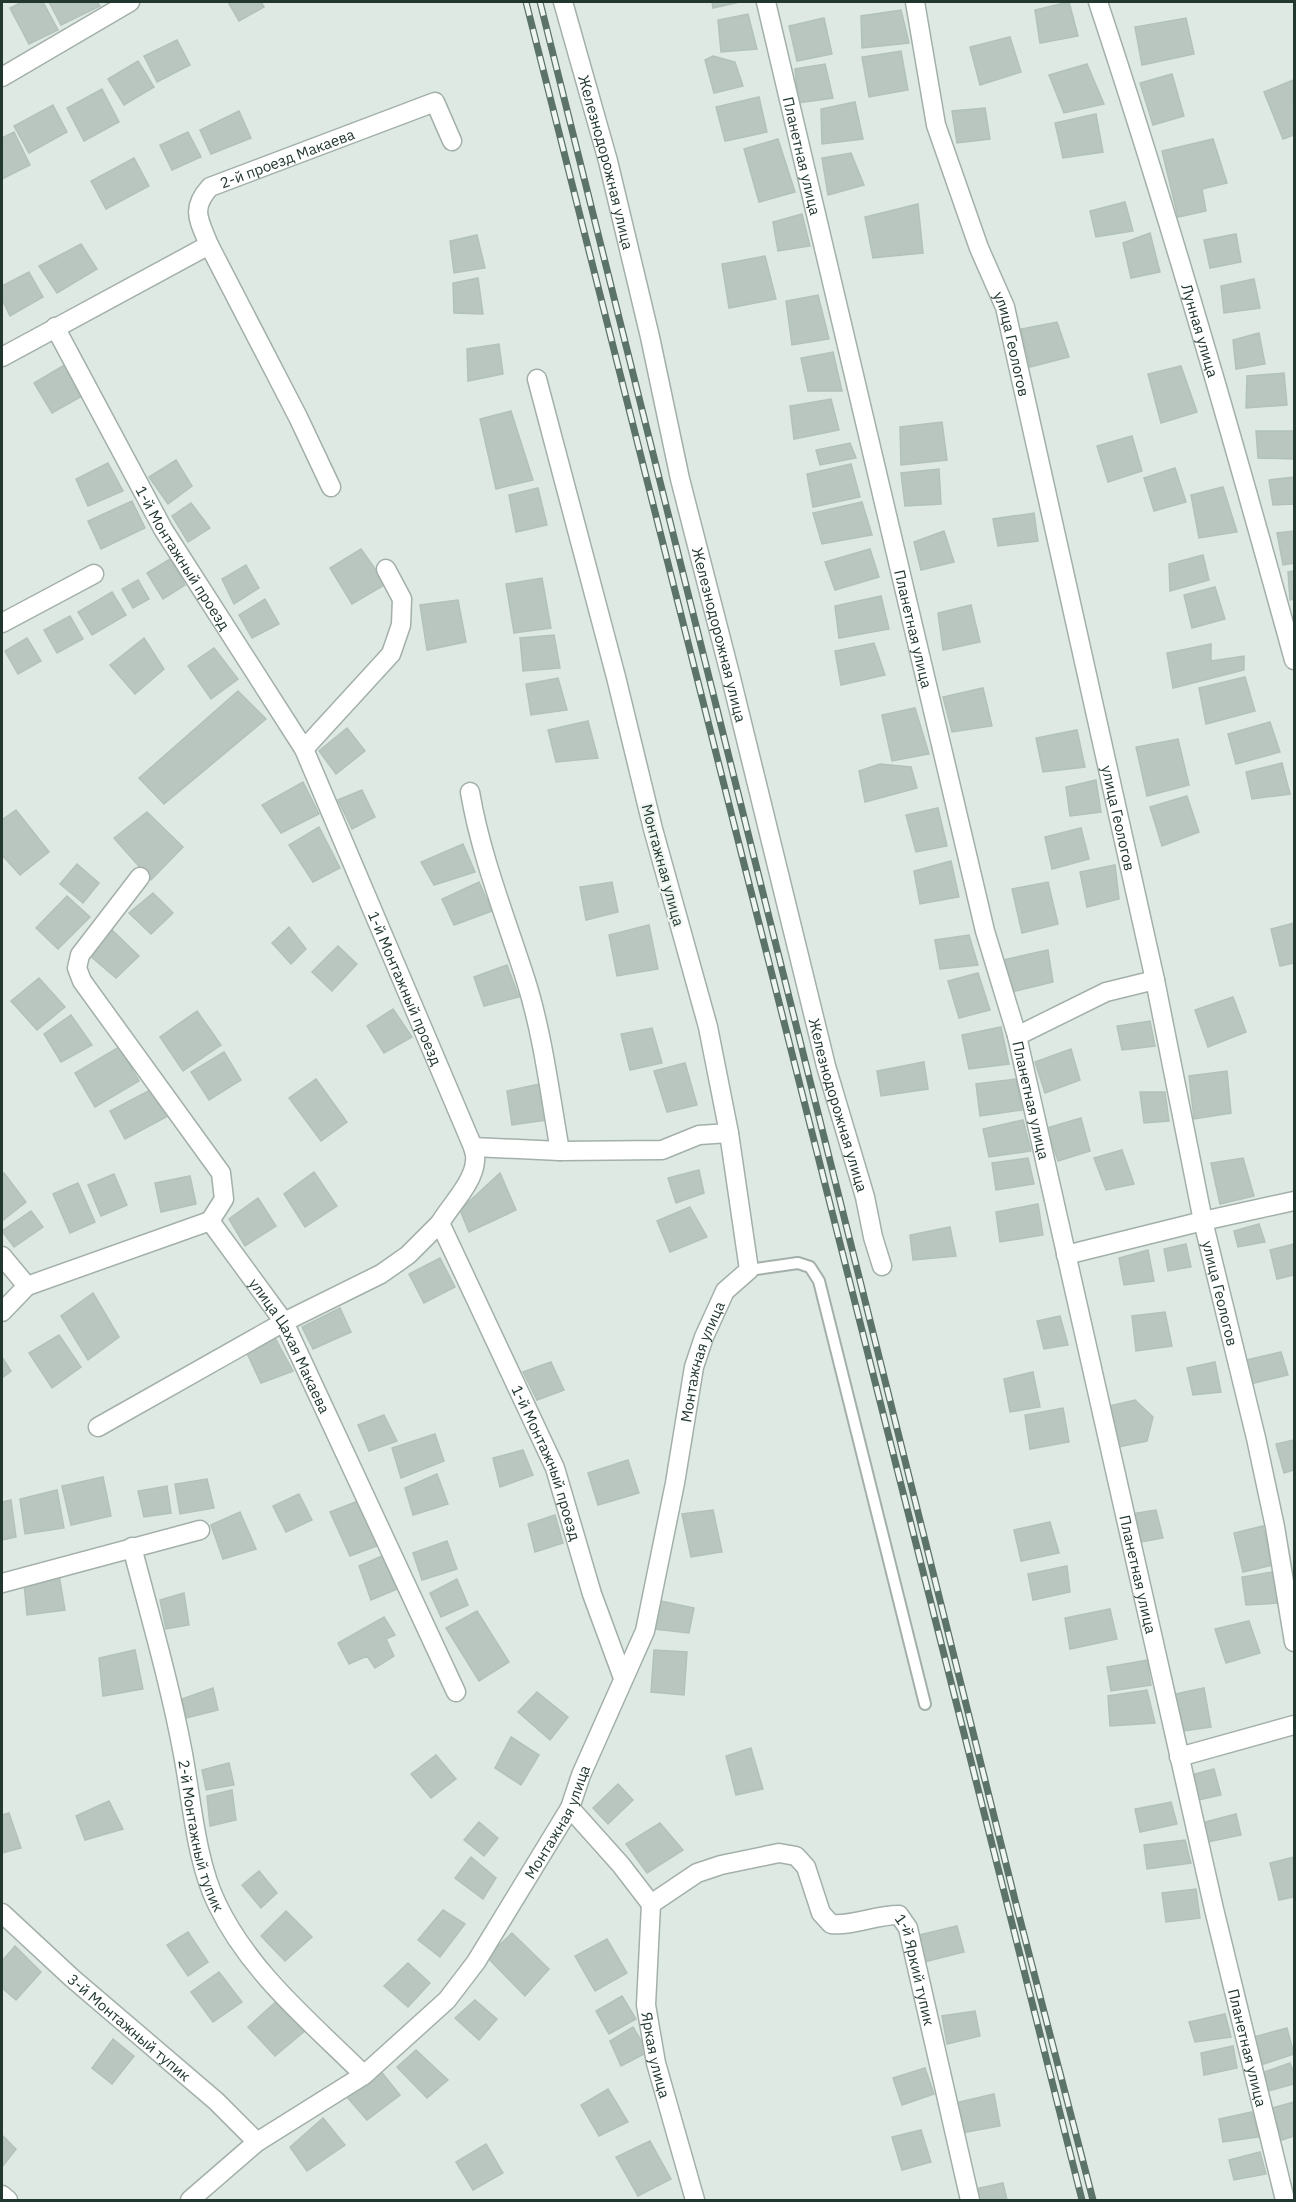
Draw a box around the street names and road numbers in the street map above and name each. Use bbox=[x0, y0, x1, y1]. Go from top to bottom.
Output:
street label: Железнодорожная улица bbox=[575, 73, 638, 251]
street label: Планетная улица bbox=[779, 95, 825, 217]
street label: 2-й проезд Макаева bbox=[217, 124, 357, 192]
street label: Лунная улица bbox=[1178, 281, 1223, 379]
street label: улица Геологов bbox=[990, 288, 1034, 398]
street label: 1-й Монтажный проезд bbox=[132, 482, 235, 633]
street label: Железнодорожная улица bbox=[688, 545, 751, 724]
street label: Планетная улица bbox=[891, 568, 937, 690]
street label: улица Геологов bbox=[1098, 763, 1140, 873]
street label: Монтажная улица bbox=[638, 802, 688, 928]
street label: 1-й Монтажный проезд bbox=[364, 908, 447, 1068]
street label: Железнодорожная улица bbox=[805, 1016, 872, 1194]
street label: Планетная улица bbox=[1009, 1039, 1054, 1161]
street label: улица Геологов bbox=[1199, 1239, 1243, 1348]
street label: улица Цахая Макаева bbox=[245, 1274, 335, 1416]
street label: Монтажная улица bbox=[676, 1298, 729, 1424]
street label: 1-й Монтажный проезд bbox=[508, 1382, 585, 1543]
street label: Планетная улица bbox=[1116, 1513, 1161, 1635]
street label: 2-й Монтажный тупик bbox=[175, 1758, 229, 1915]
street label: Монтажная улица bbox=[520, 1762, 594, 1882]
street label: 1-й Яркий тупик bbox=[891, 1910, 939, 2027]
street label: 3-й Монтажный тупик bbox=[64, 1969, 195, 2085]
street label: Планетная улица bbox=[1224, 1987, 1271, 2109]
street label: Яркая улица bbox=[638, 2010, 675, 2100]

